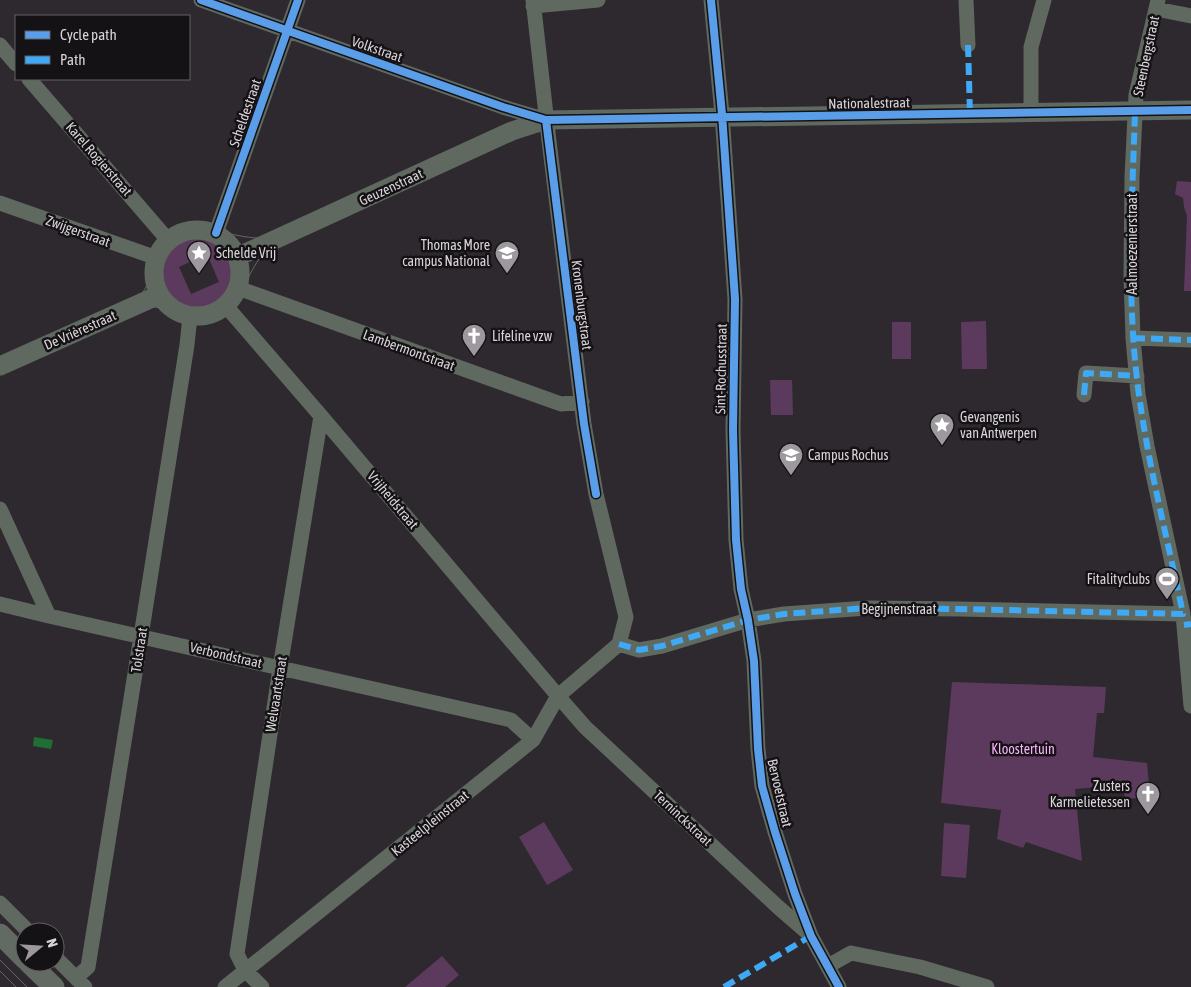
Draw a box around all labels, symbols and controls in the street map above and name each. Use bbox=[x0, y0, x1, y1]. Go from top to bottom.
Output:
street label: Steenbergstraat bbox=[1130, 14, 1162, 98]
legend bbox=[15, 15, 190, 80]
text: Cycle path bbox=[60, 26, 117, 43]
street label: Volkstraat bbox=[349, 33, 405, 65]
text: Path bbox=[60, 51, 86, 68]
street label: Scheldestraat bbox=[226, 77, 264, 149]
street label: Nationalestraat bbox=[828, 94, 910, 112]
street label: Karel Rogierstraat bbox=[63, 119, 135, 199]
street label: Geuzenstraat bbox=[357, 165, 425, 209]
street label: Aalmoezenierstraat bbox=[1124, 193, 1140, 295]
street label: Zwijgerstraat bbox=[44, 212, 112, 250]
place label: Thomas More campus National bbox=[402, 237, 490, 269]
place icon: Schelde Vrij bbox=[186, 240, 212, 274]
school or university icon: Thomas More campus National bbox=[494, 240, 520, 274]
place label: Schelde Vrij bbox=[216, 245, 276, 261]
street label: Kronenburgstraat bbox=[569, 259, 595, 351]
street label: De Vrièrestraat bbox=[42, 307, 118, 353]
church icon: Lifeline vzw bbox=[461, 323, 487, 357]
street label: Sint-Rochusstraat bbox=[712, 324, 730, 414]
street label: Lambermontstraat bbox=[361, 326, 457, 374]
place label: Lifeline vzw bbox=[492, 328, 553, 344]
place label: Gevangenis van Antwerpen bbox=[960, 409, 1037, 441]
place icon: Gevangenis van Antwerpen bbox=[929, 412, 955, 446]
school or university icon: Campus Rochus bbox=[778, 442, 804, 476]
place label: Campus Rochus bbox=[808, 447, 888, 463]
street label: Vrijheidstraat bbox=[364, 468, 422, 532]
sports icon: Fitalityclubs bbox=[1154, 566, 1180, 600]
place label: Fitalityclubs bbox=[1087, 571, 1150, 587]
street label: Begijnenstraat bbox=[861, 601, 937, 617]
street label: Tolstraat bbox=[128, 626, 150, 674]
street label: Verbondstraat bbox=[188, 639, 264, 671]
street label: Welvaartstraat bbox=[262, 655, 290, 733]
park label: Kloostertuin bbox=[991, 741, 1055, 757]
street label: Bervoetstraat bbox=[764, 757, 796, 829]
place label: Zusters Karmelietessen bbox=[1050, 778, 1130, 810]
church icon: Zusters Karmelietessen bbox=[1135, 781, 1161, 815]
street label: Kasteelpleinstraat bbox=[388, 787, 472, 859]
street label: Terninckstraat bbox=[651, 787, 715, 849]
north arrow bbox=[15, 922, 65, 972]
text: N bbox=[43, 937, 61, 949]

